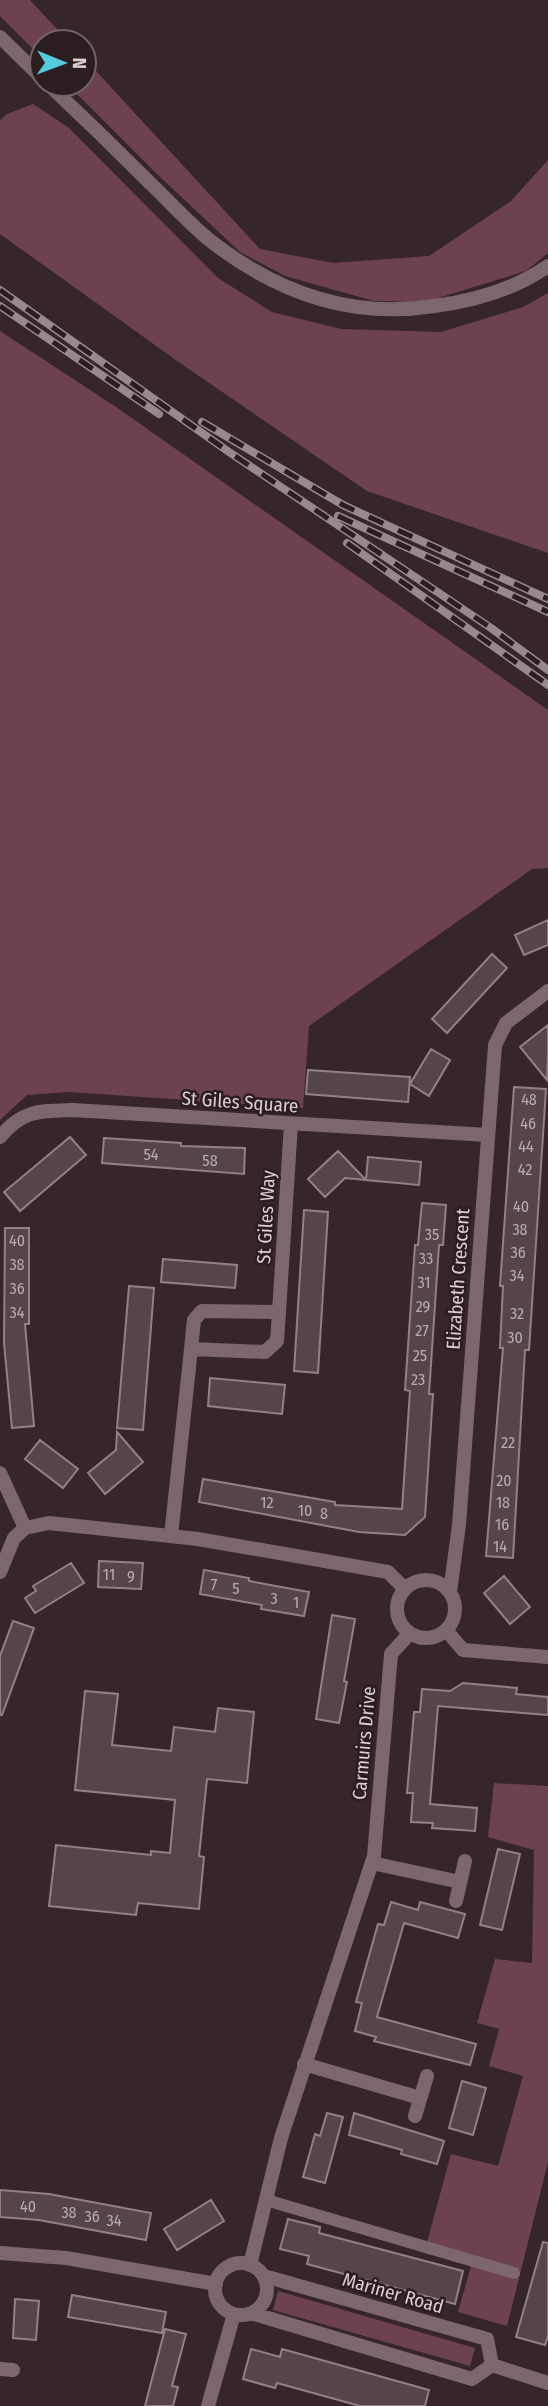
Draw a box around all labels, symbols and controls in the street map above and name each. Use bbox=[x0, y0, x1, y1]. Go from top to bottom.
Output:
north arrow bbox=[28, 28, 98, 98]
text: N bbox=[68, 57, 91, 69]
street label: St Giles Square bbox=[181, 1086, 299, 1118]
house number: 48 bbox=[521, 1090, 537, 1109]
house number: 46 bbox=[520, 1114, 536, 1133]
house number: 44 bbox=[518, 1137, 534, 1156]
house number: 54 bbox=[143, 1145, 159, 1164]
house number: 58 bbox=[202, 1151, 218, 1170]
house number: 42 bbox=[518, 1160, 532, 1179]
street label: St Giles Way bbox=[252, 1169, 280, 1264]
house number: 40 bbox=[513, 1197, 529, 1216]
street label: Elizabeth Crescent bbox=[442, 1207, 474, 1350]
house number: 38 bbox=[512, 1220, 528, 1239]
house number: 35 bbox=[425, 1225, 439, 1244]
house number: 40 bbox=[9, 1231, 25, 1250]
house number: 36 bbox=[510, 1243, 526, 1262]
house number: 33 bbox=[419, 1249, 433, 1268]
house number: 38 bbox=[9, 1255, 25, 1274]
house number: 34 bbox=[510, 1266, 525, 1285]
house number: 31 bbox=[417, 1273, 431, 1292]
house number: 36 bbox=[9, 1279, 25, 1298]
house number: 29 bbox=[416, 1297, 431, 1316]
house number: 34 bbox=[10, 1303, 25, 1322]
house number: 32 bbox=[510, 1304, 524, 1323]
house number: 27 bbox=[415, 1321, 429, 1340]
house number: 30 bbox=[507, 1328, 523, 1347]
house number: 25 bbox=[413, 1346, 427, 1365]
house number: 23 bbox=[411, 1370, 425, 1389]
house number: 22 bbox=[501, 1433, 515, 1452]
house number: 20 bbox=[496, 1471, 512, 1490]
house number: 12 bbox=[260, 1493, 274, 1512]
house number: 18 bbox=[496, 1493, 510, 1512]
house number: 10 bbox=[298, 1501, 312, 1520]
house number: 8 bbox=[320, 1504, 328, 1523]
house number: 16 bbox=[495, 1515, 509, 1534]
house number: 14 bbox=[493, 1537, 507, 1556]
house number: 11 bbox=[103, 1565, 115, 1584]
house number: 9 bbox=[127, 1567, 135, 1586]
house number: 7 bbox=[211, 1575, 218, 1594]
house number: 5 bbox=[232, 1579, 240, 1598]
house number: 3 bbox=[270, 1589, 278, 1608]
house number: 1 bbox=[293, 1593, 299, 1612]
street label: Carmuirs Drive bbox=[348, 1685, 380, 1801]
house number: 40 bbox=[20, 2197, 36, 2216]
house number: 38 bbox=[61, 2203, 77, 2222]
house number: 36 bbox=[84, 2207, 100, 2226]
house number: 34 bbox=[107, 2211, 122, 2230]
street label: Mariner Road bbox=[340, 2268, 446, 2318]

